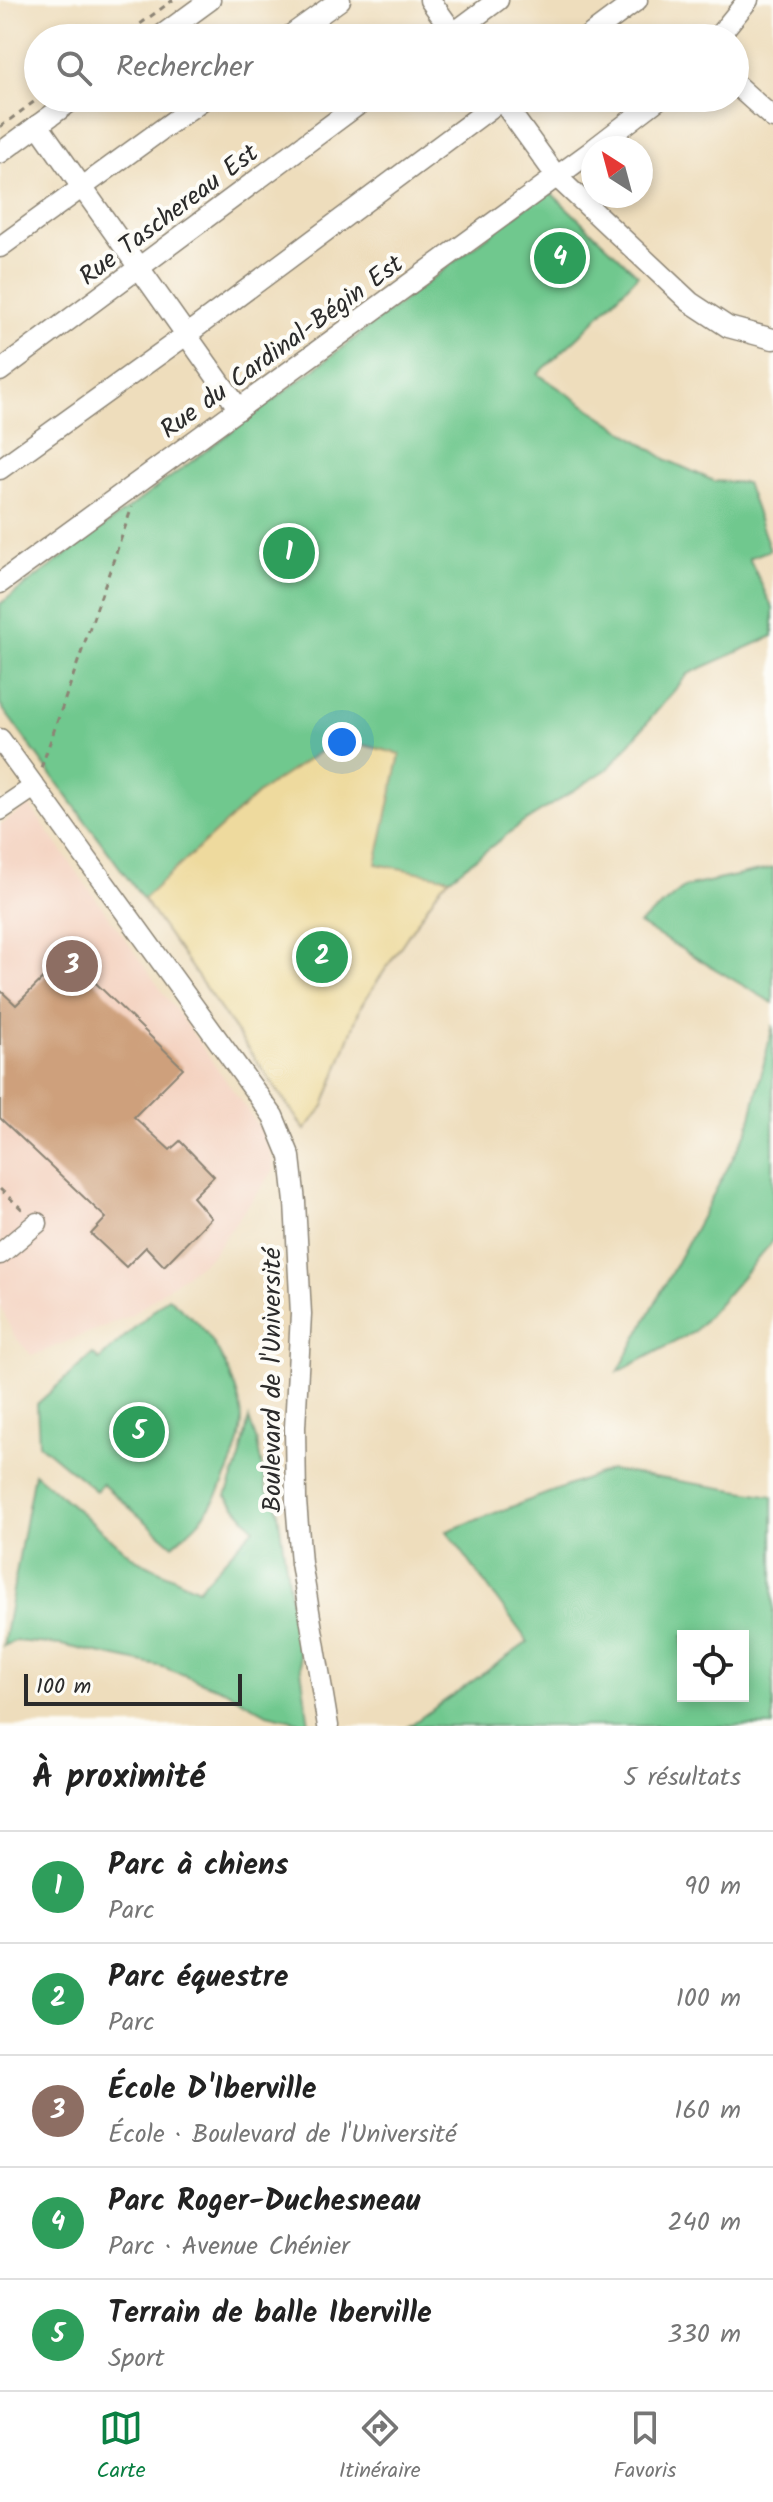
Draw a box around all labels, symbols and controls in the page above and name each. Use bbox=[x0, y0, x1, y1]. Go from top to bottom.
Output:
search box bbox=[24, 24, 749, 112]
text: Rechercher bbox=[116, 44, 253, 92]
icon: search bbox=[52, 46, 96, 90]
street label: Rue Taschereau Est bbox=[70, 133, 269, 297]
north arrow bbox=[581, 136, 653, 208]
pin: 4 bbox=[534, 228, 586, 288]
street label: Rue du Cardinal-Bégin Est bbox=[151, 244, 414, 451]
pin: 1 bbox=[263, 523, 315, 583]
your location bbox=[322, 722, 362, 762]
pin: 2 bbox=[296, 927, 348, 987]
pin: 3 bbox=[46, 936, 98, 996]
street label: Boulevard de l'Université bbox=[252, 1246, 294, 1512]
pin: 5 bbox=[113, 1402, 165, 1462]
map controls bbox=[677, 1630, 749, 1702]
button: locate bbox=[677, 1630, 749, 1702]
scale bar bbox=[24, 1670, 242, 1706]
text: 100 m bbox=[36, 1670, 91, 1705]
text: À proximité bbox=[32, 1751, 205, 1805]
text: 5 résultats bbox=[623, 1757, 741, 1799]
text: Parc à chiens bbox=[108, 1842, 289, 1890]
text: 1 bbox=[54, 1866, 62, 1908]
text: 90 m bbox=[684, 1866, 741, 1908]
text: Parc bbox=[108, 1890, 155, 1932]
text: Parc équestre bbox=[108, 1954, 288, 2002]
text: 2 bbox=[50, 1978, 66, 2020]
text: 100 m bbox=[676, 1978, 741, 2020]
text: Parc bbox=[108, 2002, 155, 2044]
text: École D'Iberville bbox=[108, 2066, 316, 2114]
text: 3 bbox=[51, 2090, 65, 2132]
text: 160 m bbox=[674, 2090, 741, 2132]
text: École · Boulevard de l'Université bbox=[108, 2114, 457, 2156]
text: Parc Roger-Duchesneau bbox=[108, 2178, 420, 2226]
text: 4 bbox=[51, 2202, 65, 2244]
text: 240 m bbox=[667, 2202, 741, 2244]
text: Parc · Avenue Chénier bbox=[108, 2226, 350, 2268]
text: Terrain de balle Iberville bbox=[108, 2290, 432, 2338]
text: 5 bbox=[51, 2314, 65, 2356]
text: 330 m bbox=[667, 2314, 741, 2356]
text: Sport bbox=[108, 2338, 165, 2380]
tab: Carte bbox=[96, 2406, 146, 2489]
tab: Itinéraire bbox=[339, 2406, 421, 2489]
tab: Favoris bbox=[614, 2406, 677, 2489]

